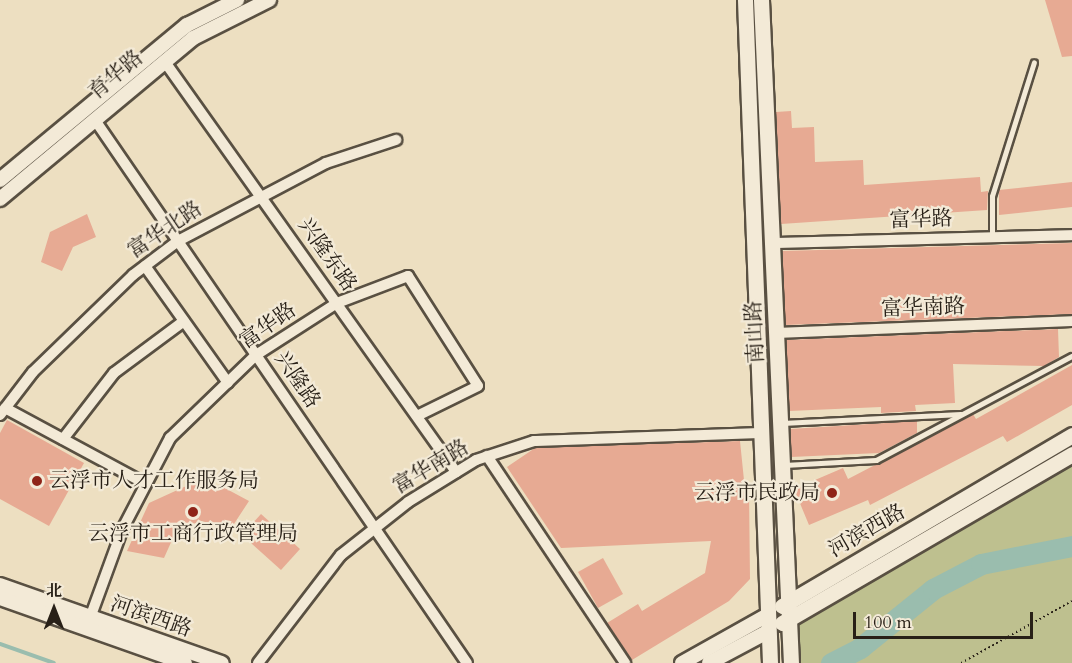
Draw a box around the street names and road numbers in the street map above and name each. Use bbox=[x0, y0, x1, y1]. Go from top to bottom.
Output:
street label: 育华路 bbox=[84, 45, 148, 105]
street label: 富华北路 bbox=[123, 196, 207, 264]
street label: 富华路 bbox=[889, 206, 953, 234]
street label: 兴隆东路 bbox=[293, 213, 361, 297]
street label: 富华南路 bbox=[881, 294, 965, 322]
street label: 富华路 bbox=[235, 298, 301, 354]
street label: 南山路 bbox=[741, 300, 769, 364]
street label: 兴隆路 bbox=[269, 347, 325, 413]
street label: 富华南路 bbox=[389, 435, 473, 499]
street label: 河滨西路 bbox=[824, 499, 910, 563]
street label: 河滨西路 bbox=[107, 591, 195, 643]

